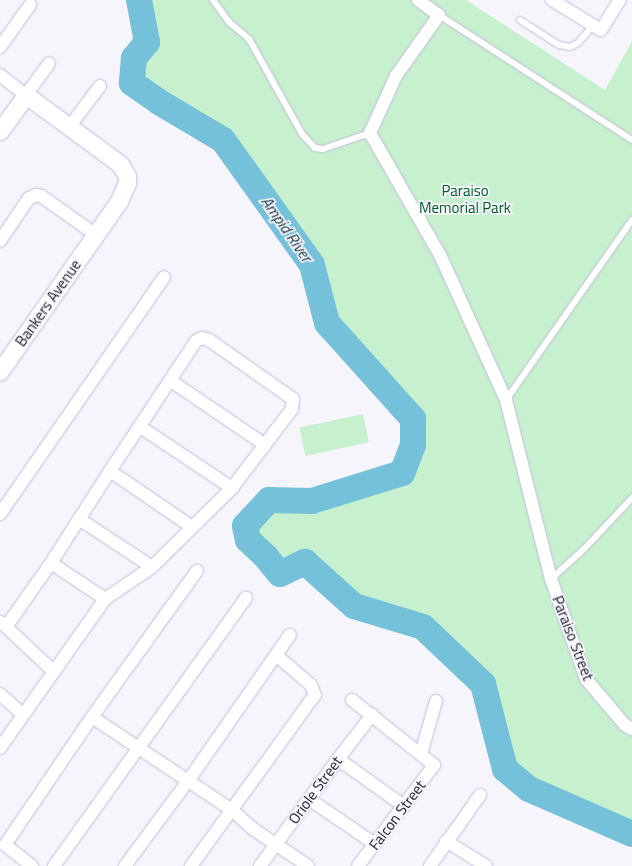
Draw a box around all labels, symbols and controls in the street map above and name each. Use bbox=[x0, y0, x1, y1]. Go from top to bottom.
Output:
park label: Paraiso Memorial Park bbox=[419, 181, 511, 216]
water label: Ampid River bbox=[257, 192, 317, 266]
street label: Bankers Avenue bbox=[11, 256, 85, 350]
street label: Paraiso Street bbox=[549, 593, 597, 683]
street label: Oriole Street bbox=[284, 753, 346, 827]
street label: Falcon Street bbox=[365, 777, 429, 853]

